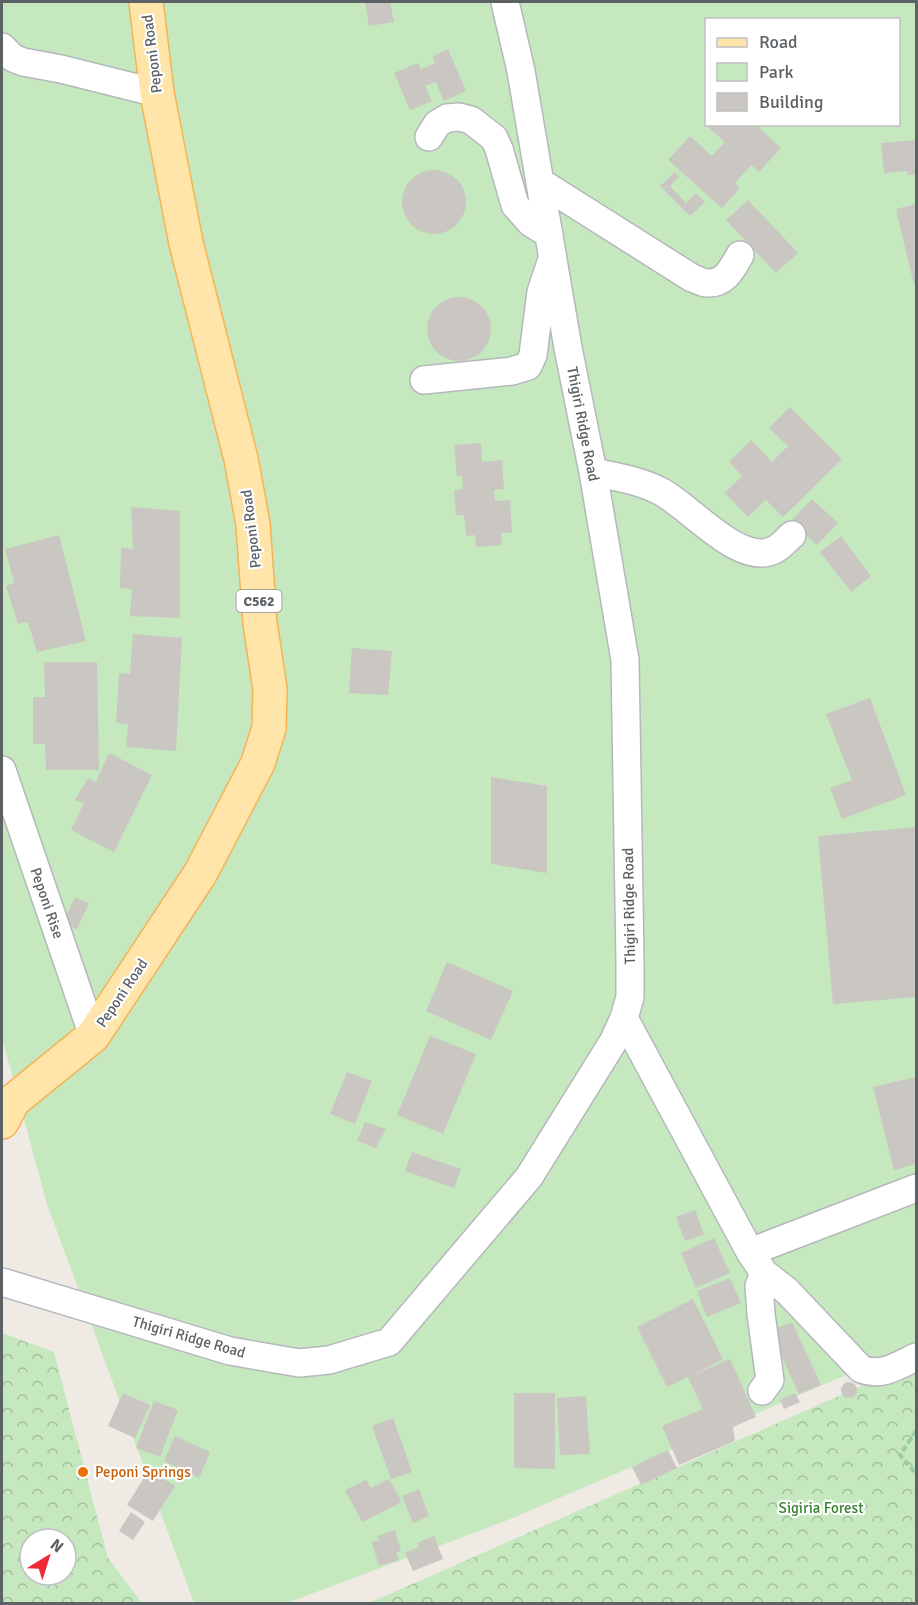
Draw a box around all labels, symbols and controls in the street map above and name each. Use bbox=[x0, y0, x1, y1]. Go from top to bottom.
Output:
street label: Peponi Road bbox=[138, 14, 166, 94]
legend bbox=[705, 18, 900, 126]
text: Road bbox=[759, 31, 798, 53]
text: Park bbox=[759, 61, 794, 83]
text: Building bbox=[759, 91, 823, 113]
street label: Thigiri Ridge Road bbox=[563, 365, 603, 483]
street label: Peponi Road bbox=[237, 489, 265, 569]
road number: C562 bbox=[236, 590, 282, 612]
street label: Thigiri Ridge Road bbox=[619, 848, 639, 964]
street label: Peponi Rise bbox=[26, 865, 68, 941]
street label: Peponi Road bbox=[92, 955, 152, 1031]
street label: Thigiri Ridge Road bbox=[131, 1312, 248, 1362]
place label: Peponi Springs bbox=[95, 1463, 191, 1481]
marker: Peponi Springs bbox=[76, 1465, 90, 1479]
park label: Sigiria Forest bbox=[779, 1499, 863, 1517]
north arrow bbox=[18, 1527, 78, 1587]
text: N bbox=[46, 1535, 67, 1557]

